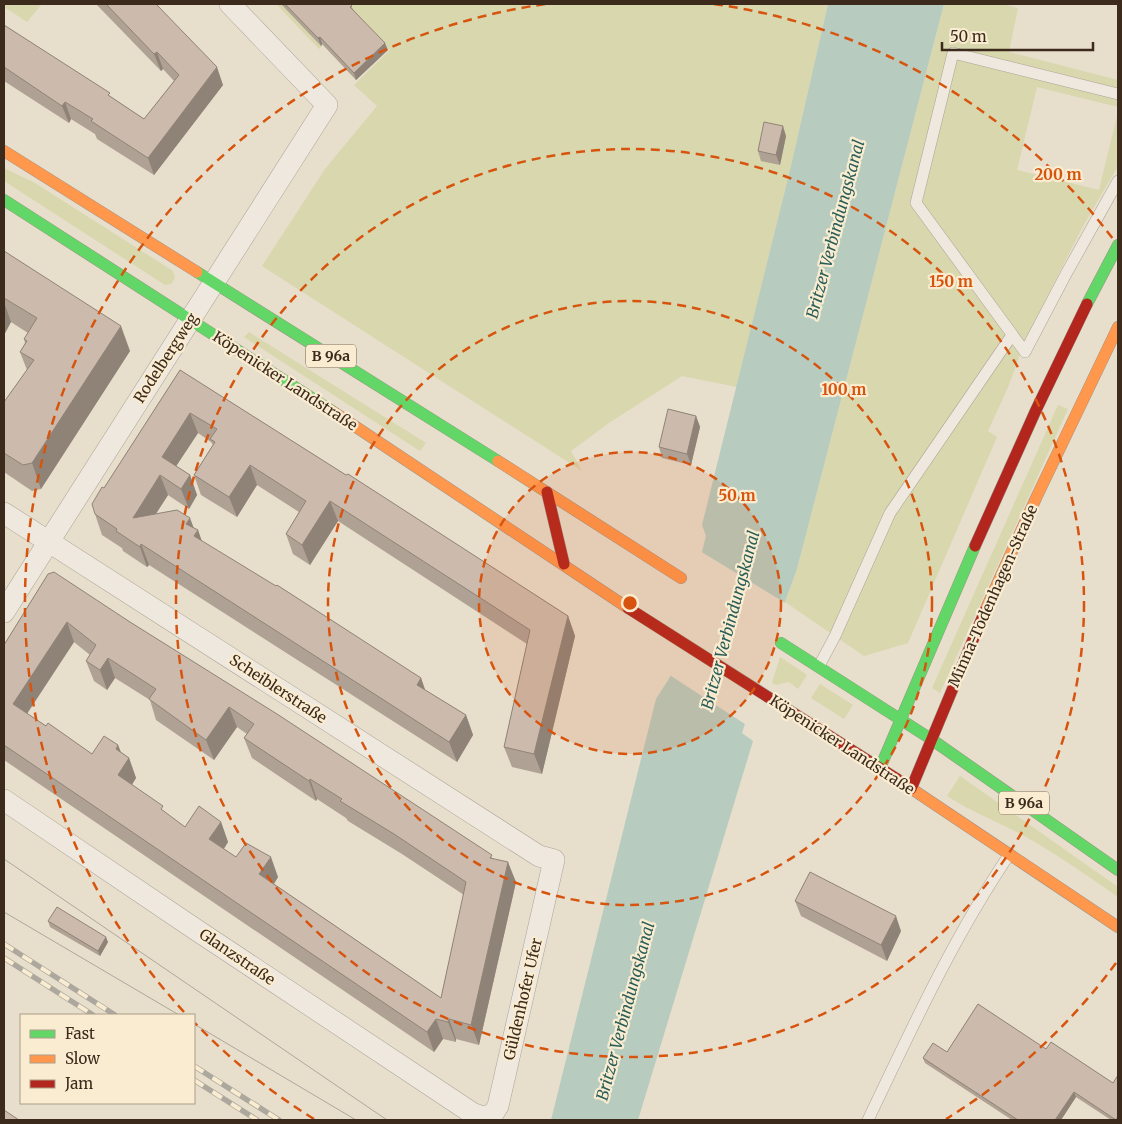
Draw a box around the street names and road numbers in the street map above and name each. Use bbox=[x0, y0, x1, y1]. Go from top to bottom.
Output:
street label: Rodelbergweg bbox=[129, 309, 202, 406]
street label: Köpenicker Landstraße bbox=[209, 327, 361, 435]
road number: B 96a bbox=[306, 344, 356, 368]
street label: Minna-Todenhagen-Straße bbox=[944, 502, 1041, 690]
street label: Scheiblerstraße bbox=[226, 650, 331, 727]
street label: Köpenicker Landstraße bbox=[766, 691, 918, 799]
road number: B 96a bbox=[999, 791, 1049, 814]
street label: Glanzstraße bbox=[196, 924, 279, 989]
street label: Güldenhofer Ufer bbox=[499, 936, 546, 1062]

